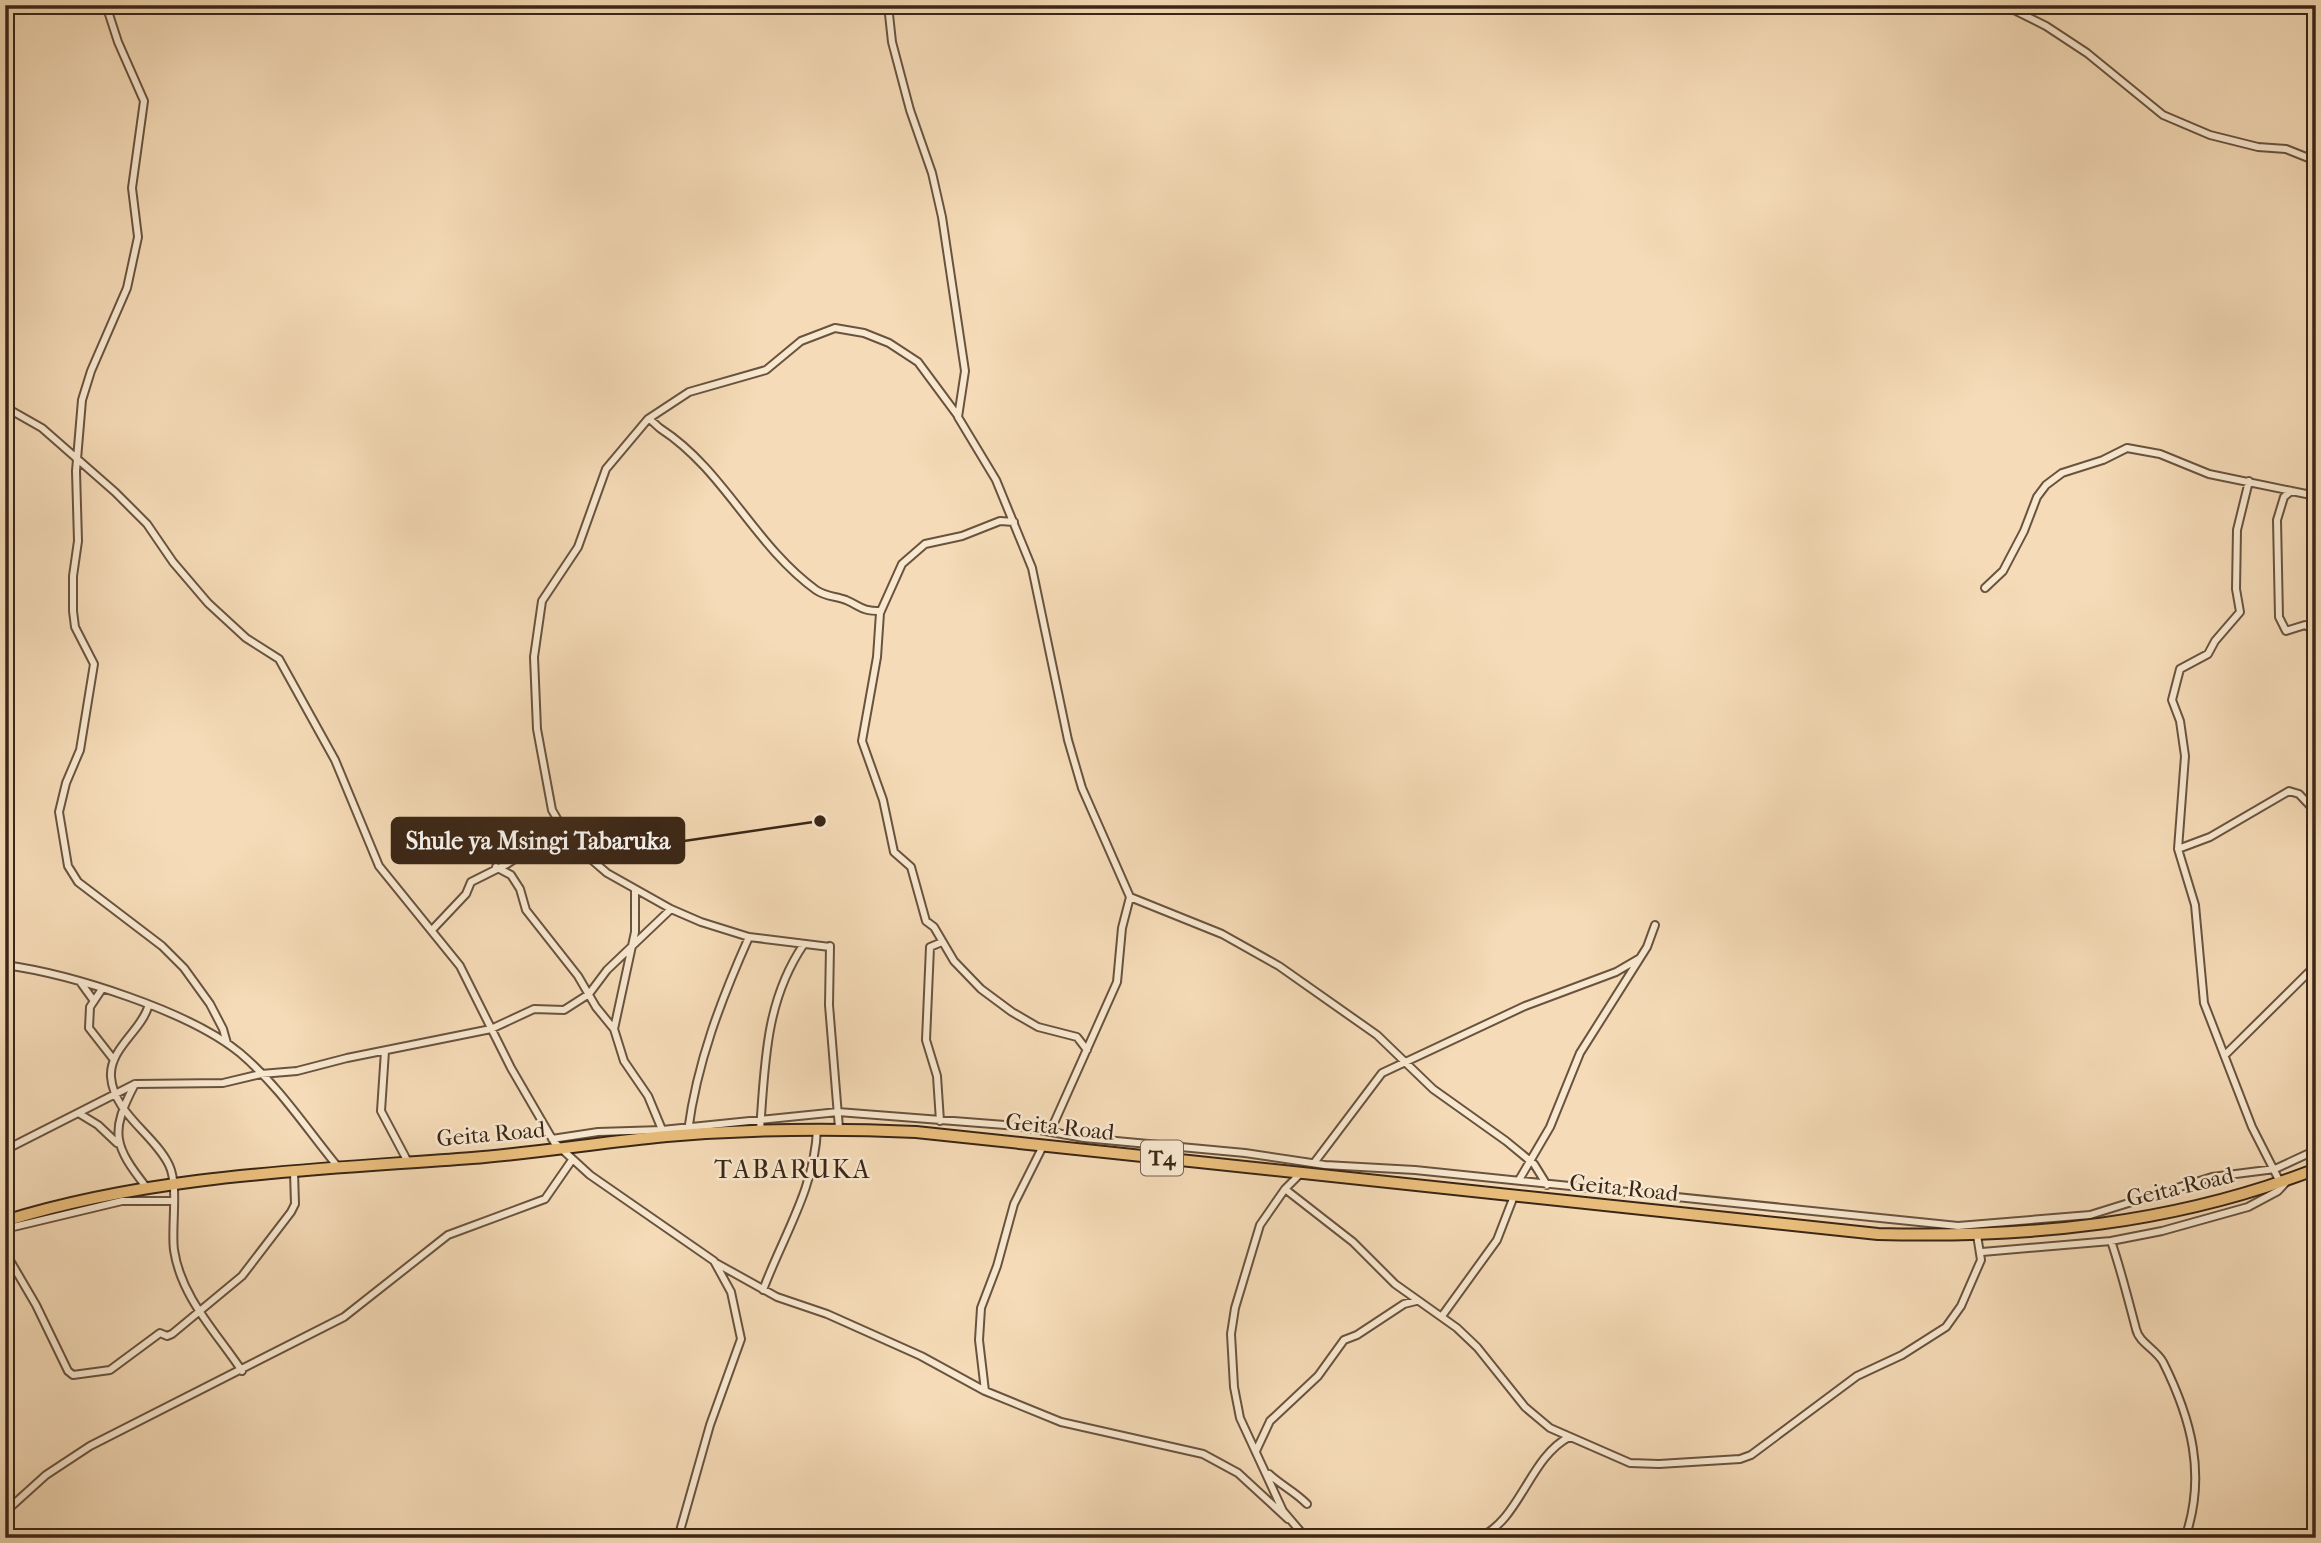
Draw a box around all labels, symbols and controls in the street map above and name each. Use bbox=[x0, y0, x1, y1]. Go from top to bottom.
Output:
callout: Shule ya Msingi Tabaruka bbox=[392, 818, 684, 863]
text: Shule ya Msingi Tabaruka bbox=[406, 827, 671, 855]
street label: Geita Road bbox=[1004, 1108, 1116, 1146]
street label: Geita Road bbox=[435, 1116, 547, 1152]
road number: T4 bbox=[1141, 1140, 1183, 1176]
district label: TABARUKA bbox=[714, 1154, 872, 1185]
street label: Geita Road bbox=[2124, 1161, 2237, 1212]
street label: Geita Road bbox=[1568, 1169, 1680, 1207]

